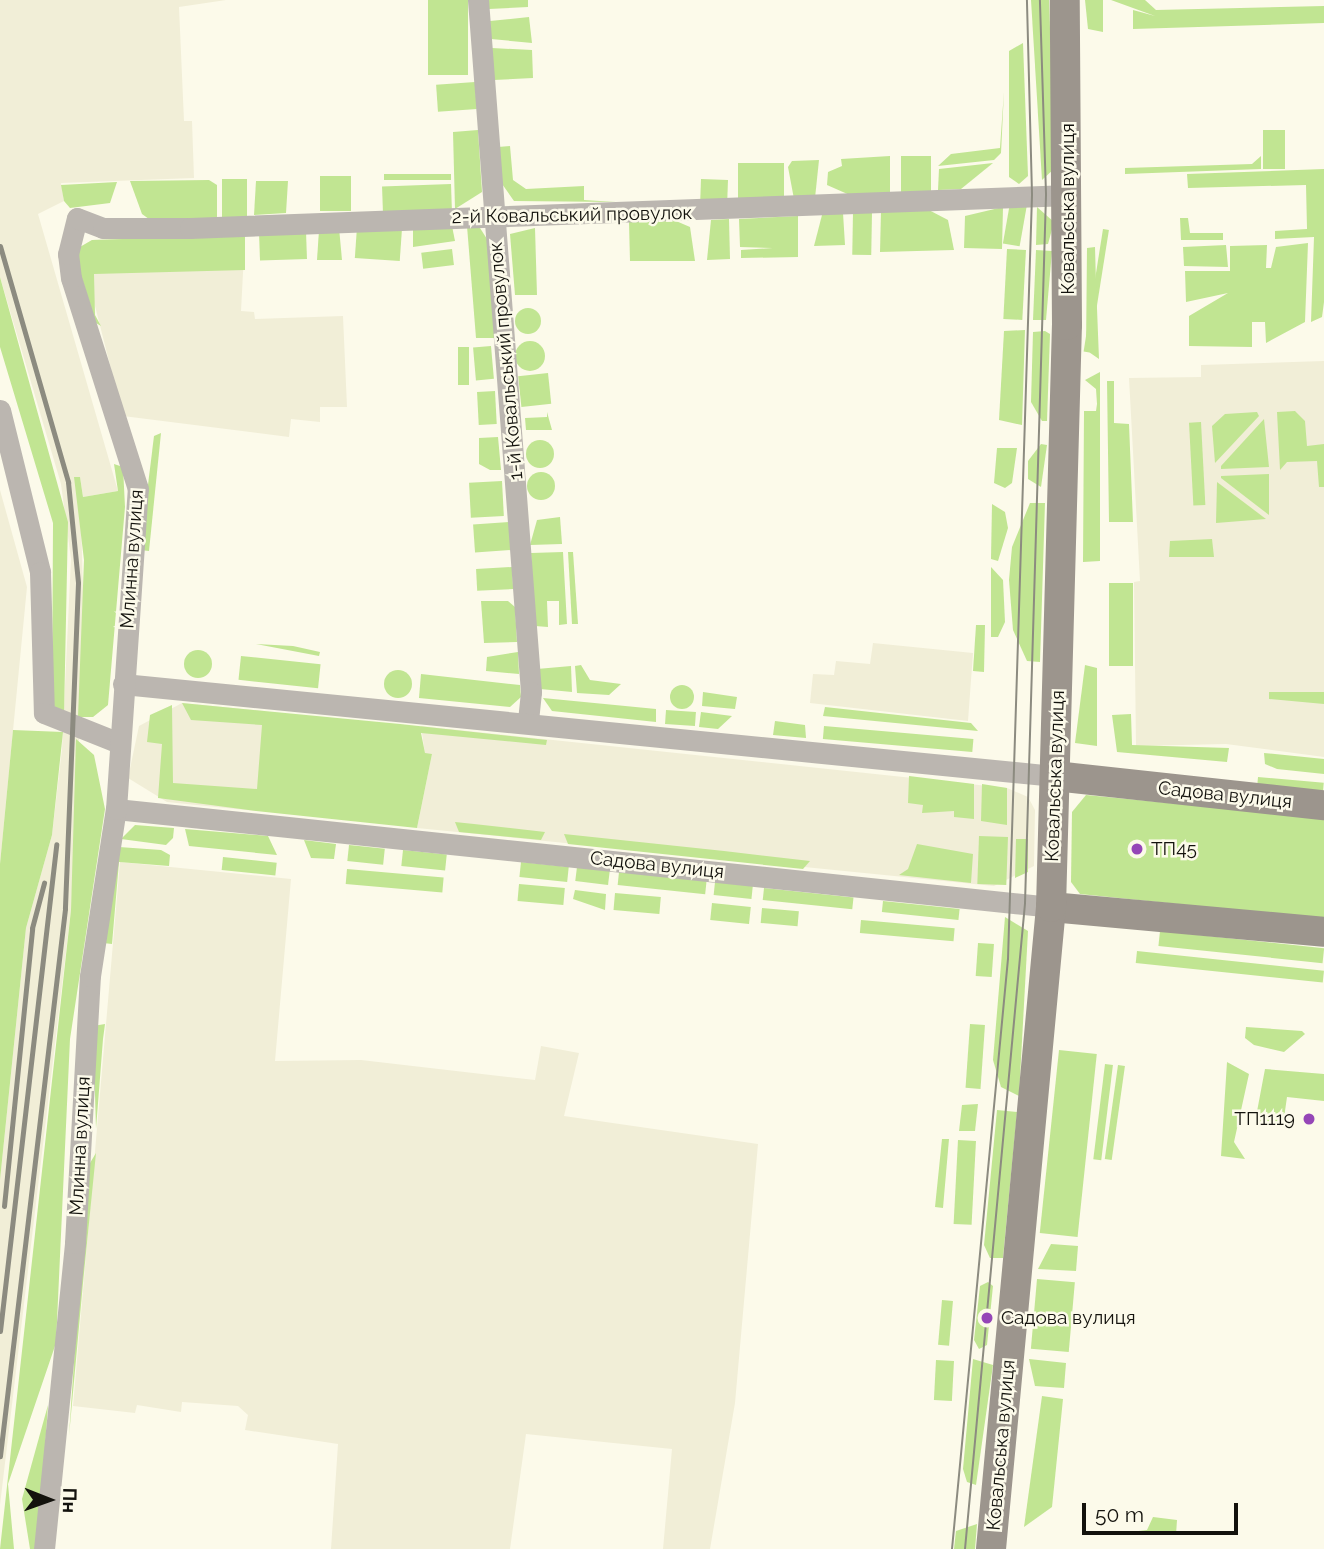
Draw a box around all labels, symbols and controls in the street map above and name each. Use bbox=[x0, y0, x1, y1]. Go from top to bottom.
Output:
street label: Ковальська вулиця bbox=[1057, 123, 1079, 295]
street label: 2-й Ковальський провулок bbox=[451, 202, 693, 228]
street label: 1-й Ковальський провулок bbox=[484, 241, 528, 481]
street label: Млинна вулиця bbox=[116, 489, 148, 629]
street label: Ковальська вулиця bbox=[1041, 690, 1069, 862]
street label: Садова вулиця bbox=[1157, 777, 1293, 813]
place label: ТП45 bbox=[1151, 838, 1197, 860]
marker: ТП45 bbox=[1129, 841, 1145, 857]
street label: Садова вулиця bbox=[589, 847, 725, 883]
street label: Млинна вулиця bbox=[65, 1076, 95, 1216]
place label: ТП1119 bbox=[1234, 1108, 1295, 1130]
marker: ТП1119 bbox=[1301, 1111, 1317, 1127]
place label: Садова вулиця bbox=[1001, 1307, 1135, 1329]
marker: Садова вулиця bbox=[979, 1310, 995, 1326]
street label: Ковальська вулиця bbox=[982, 1359, 1020, 1531]
north arrow bbox=[14, 1465, 84, 1535]
text: Пн bbox=[59, 1488, 81, 1513]
scale bar bbox=[1086, 1490, 1242, 1534]
text: 50 m bbox=[1095, 1502, 1144, 1527]

